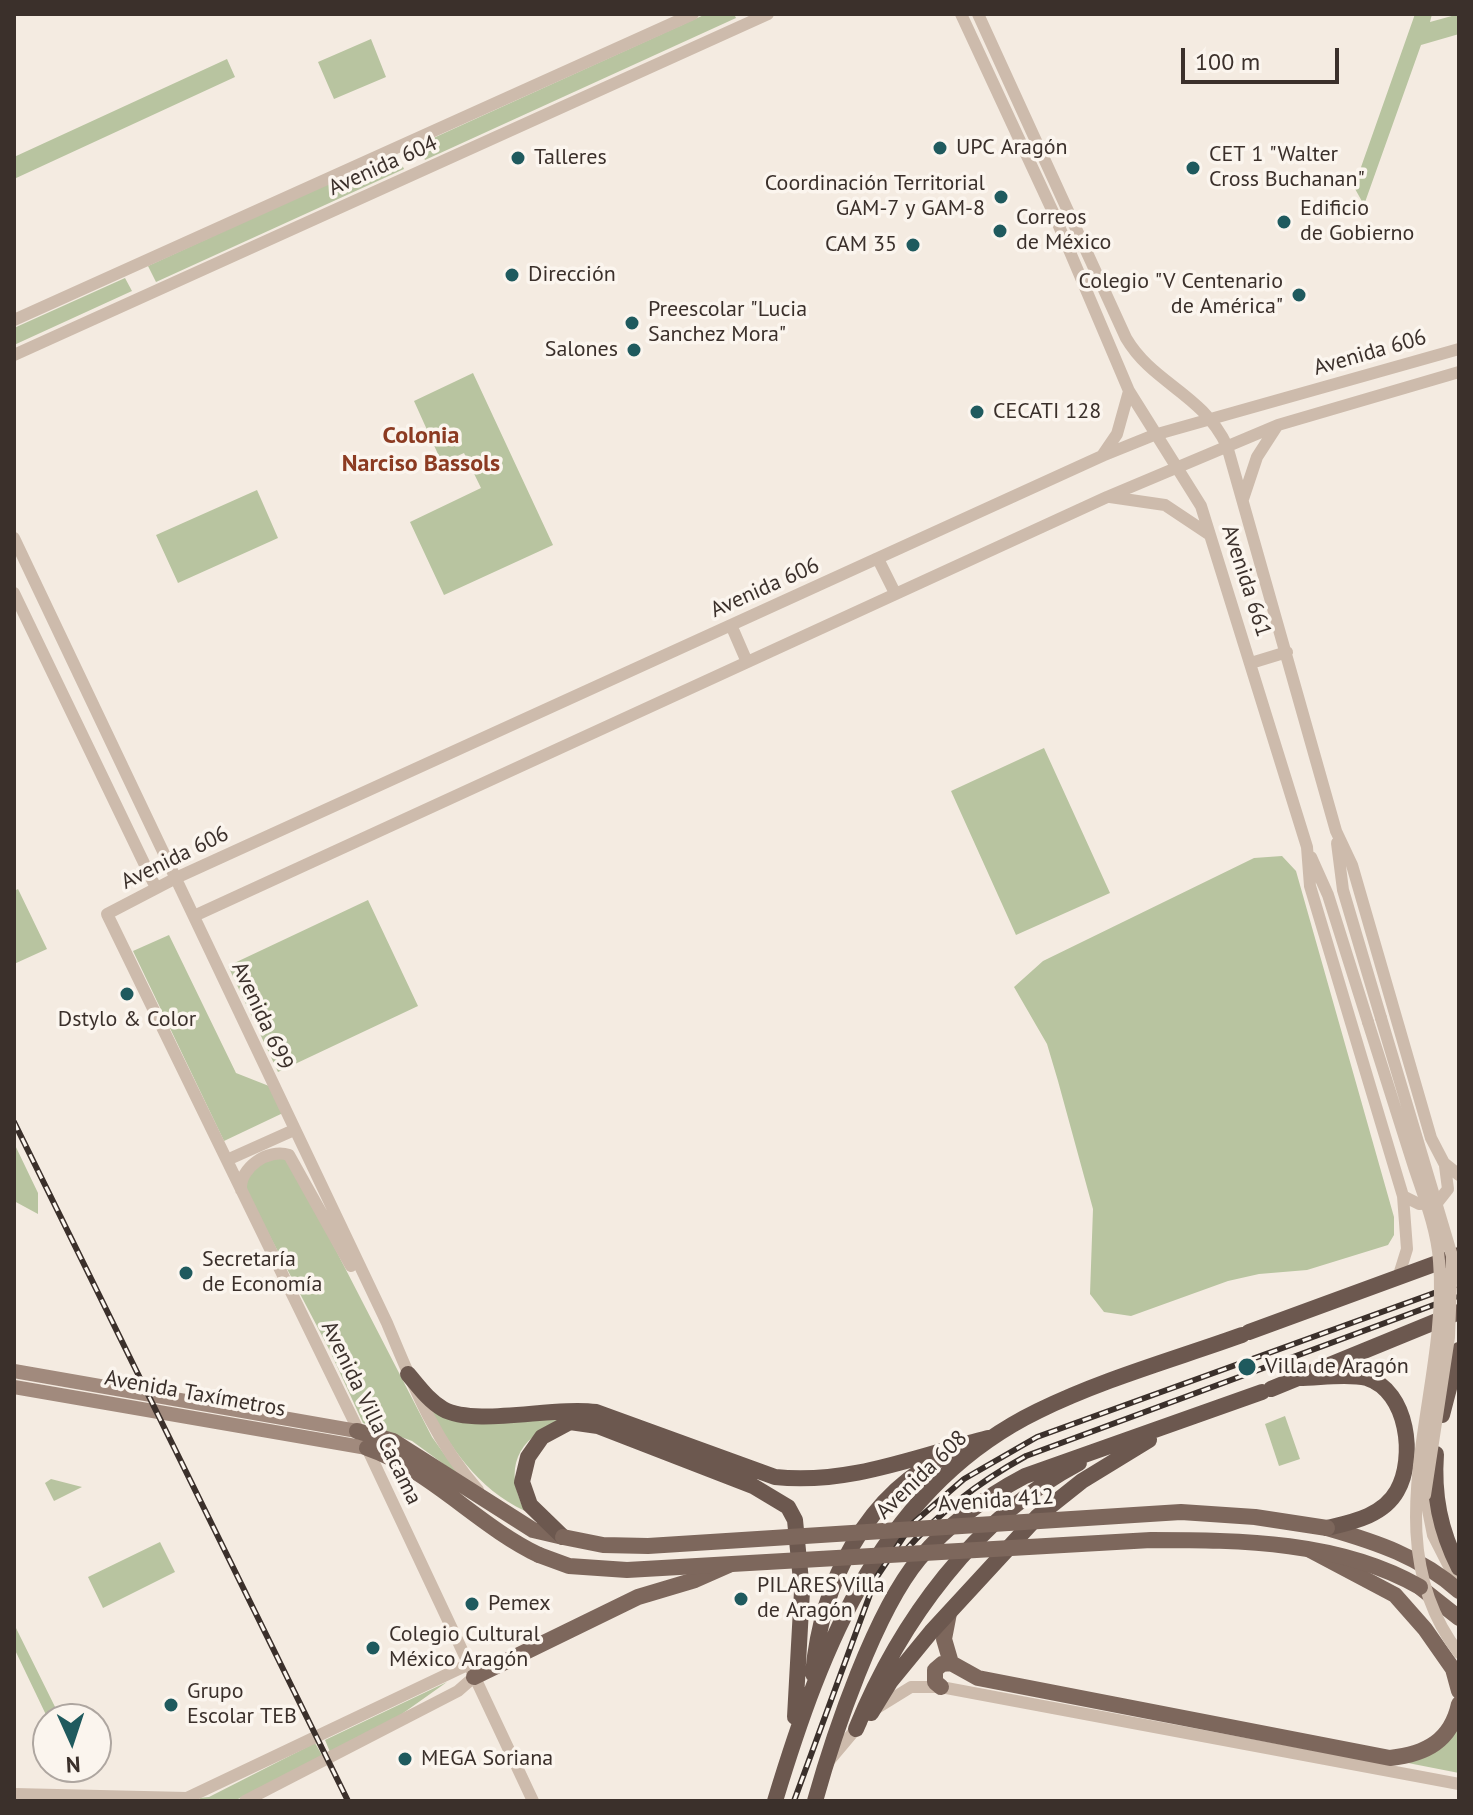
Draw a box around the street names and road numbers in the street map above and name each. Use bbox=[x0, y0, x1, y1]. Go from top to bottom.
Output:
street label: Avenida 604 bbox=[325, 130, 441, 202]
street label: Avenida 606 bbox=[1311, 324, 1429, 382]
street label: Avenida 661 bbox=[1215, 522, 1277, 640]
street label: Avenida 606 bbox=[707, 552, 823, 624]
street label: Avenida 606 bbox=[117, 821, 233, 895]
street label: Avenida 699 bbox=[225, 958, 299, 1074]
street label: Avenida Villa Cacama bbox=[315, 1317, 427, 1509]
street label: Avenida Taxímetros bbox=[102, 1365, 288, 1423]
street label: Avenida 608 bbox=[871, 1425, 973, 1525]
street label: Avenida 412 bbox=[937, 1484, 1055, 1518]

